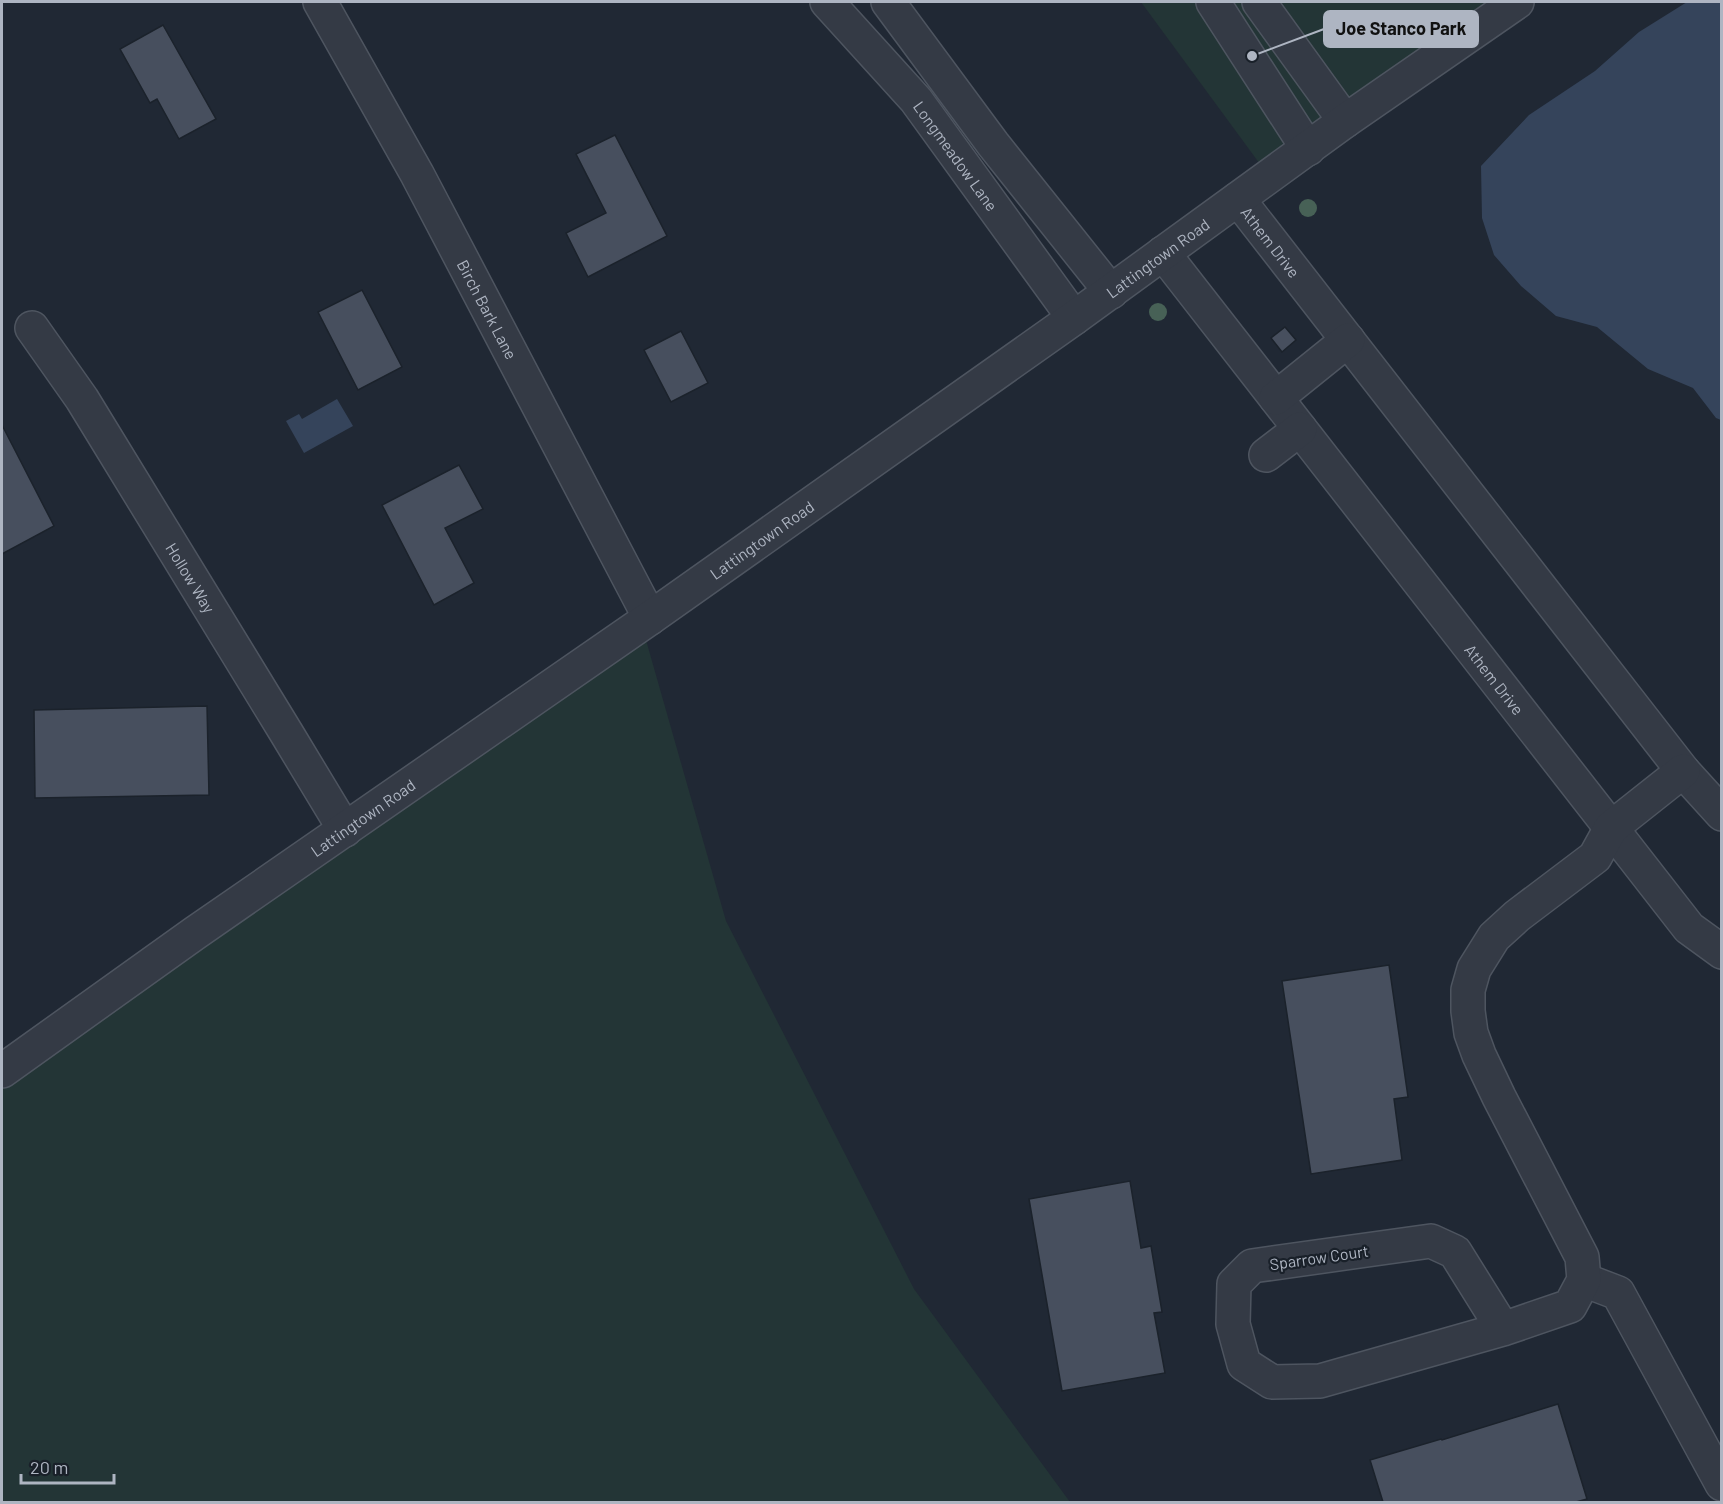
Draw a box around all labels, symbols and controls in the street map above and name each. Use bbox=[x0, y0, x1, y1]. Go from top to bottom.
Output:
callout: Joe Stanco Park bbox=[1324, 11, 1478, 47]
text: Joe Stanco Park bbox=[1336, 17, 1467, 39]
street label: Longmeadow Lane bbox=[910, 97, 1002, 214]
street label: Athem Drive bbox=[1238, 202, 1305, 281]
street label: Lattingtown Road bbox=[1102, 214, 1213, 301]
street label: Birch Bark Lane bbox=[454, 256, 522, 362]
street label: Lattingtown Road bbox=[706, 496, 817, 583]
street label: Hollow Way bbox=[163, 539, 220, 616]
street label: Athem Drive bbox=[1461, 640, 1528, 718]
street label: Lattingtown Road bbox=[307, 774, 418, 860]
street label: Sparrow Court bbox=[1268, 1241, 1370, 1273]
scale bar bbox=[21, 1447, 114, 1485]
text: 20 m bbox=[30, 1456, 68, 1478]

